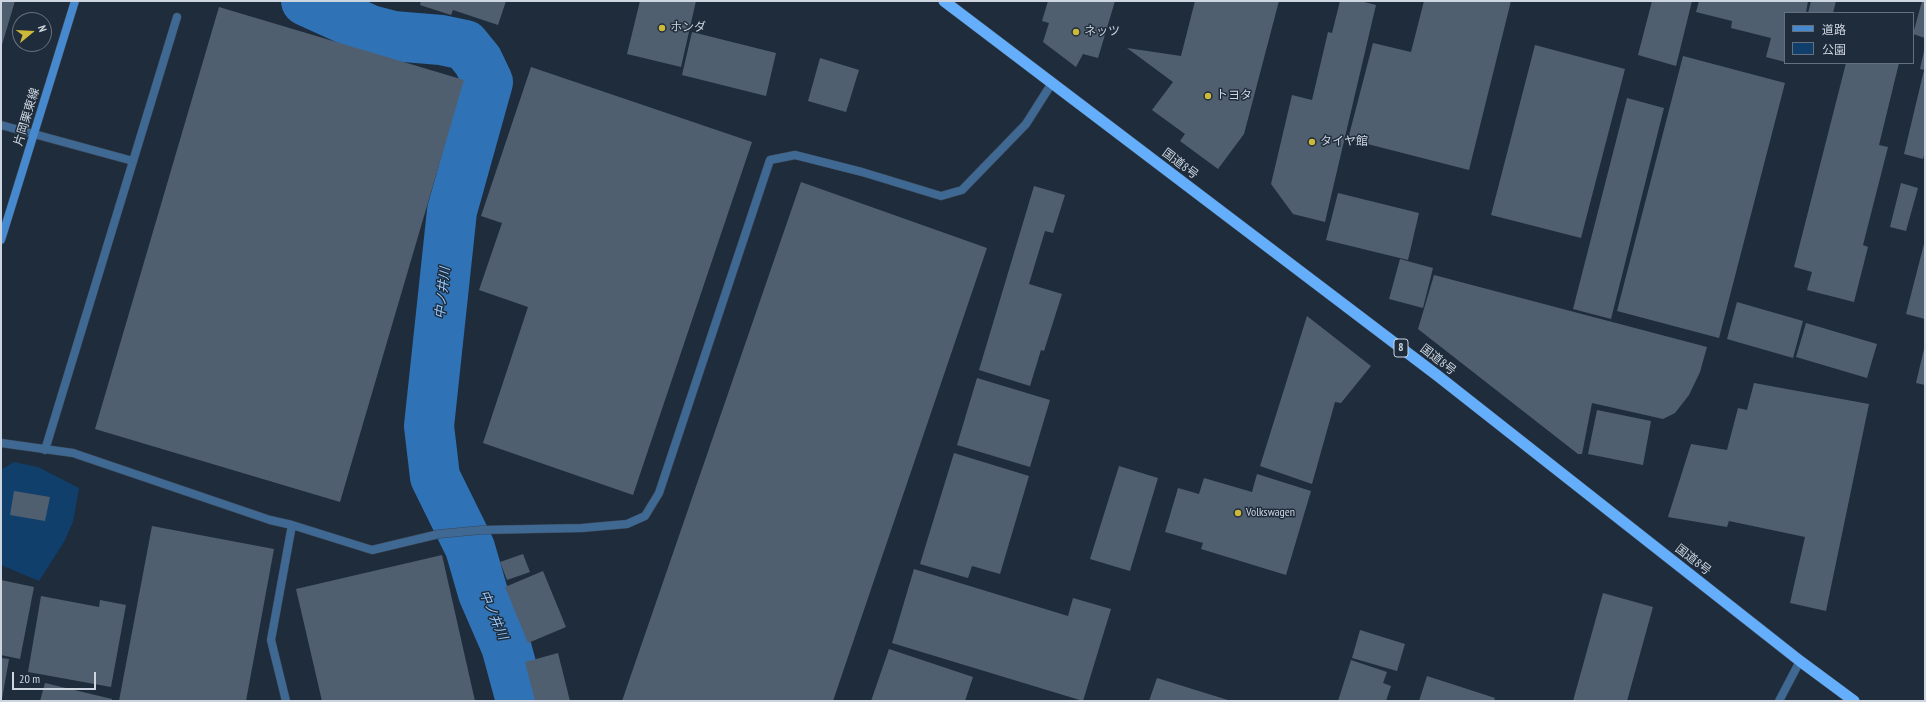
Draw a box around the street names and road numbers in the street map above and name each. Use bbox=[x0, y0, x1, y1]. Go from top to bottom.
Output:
street label: 片岡栗東線 bbox=[11, 86, 43, 148]
street label: 国道8号 bbox=[1159, 146, 1201, 182]
road number: 8 bbox=[1394, 339, 1408, 357]
street label: 国道8号 bbox=[1417, 342, 1459, 378]
street label: 国道8号 bbox=[1672, 542, 1714, 578]

